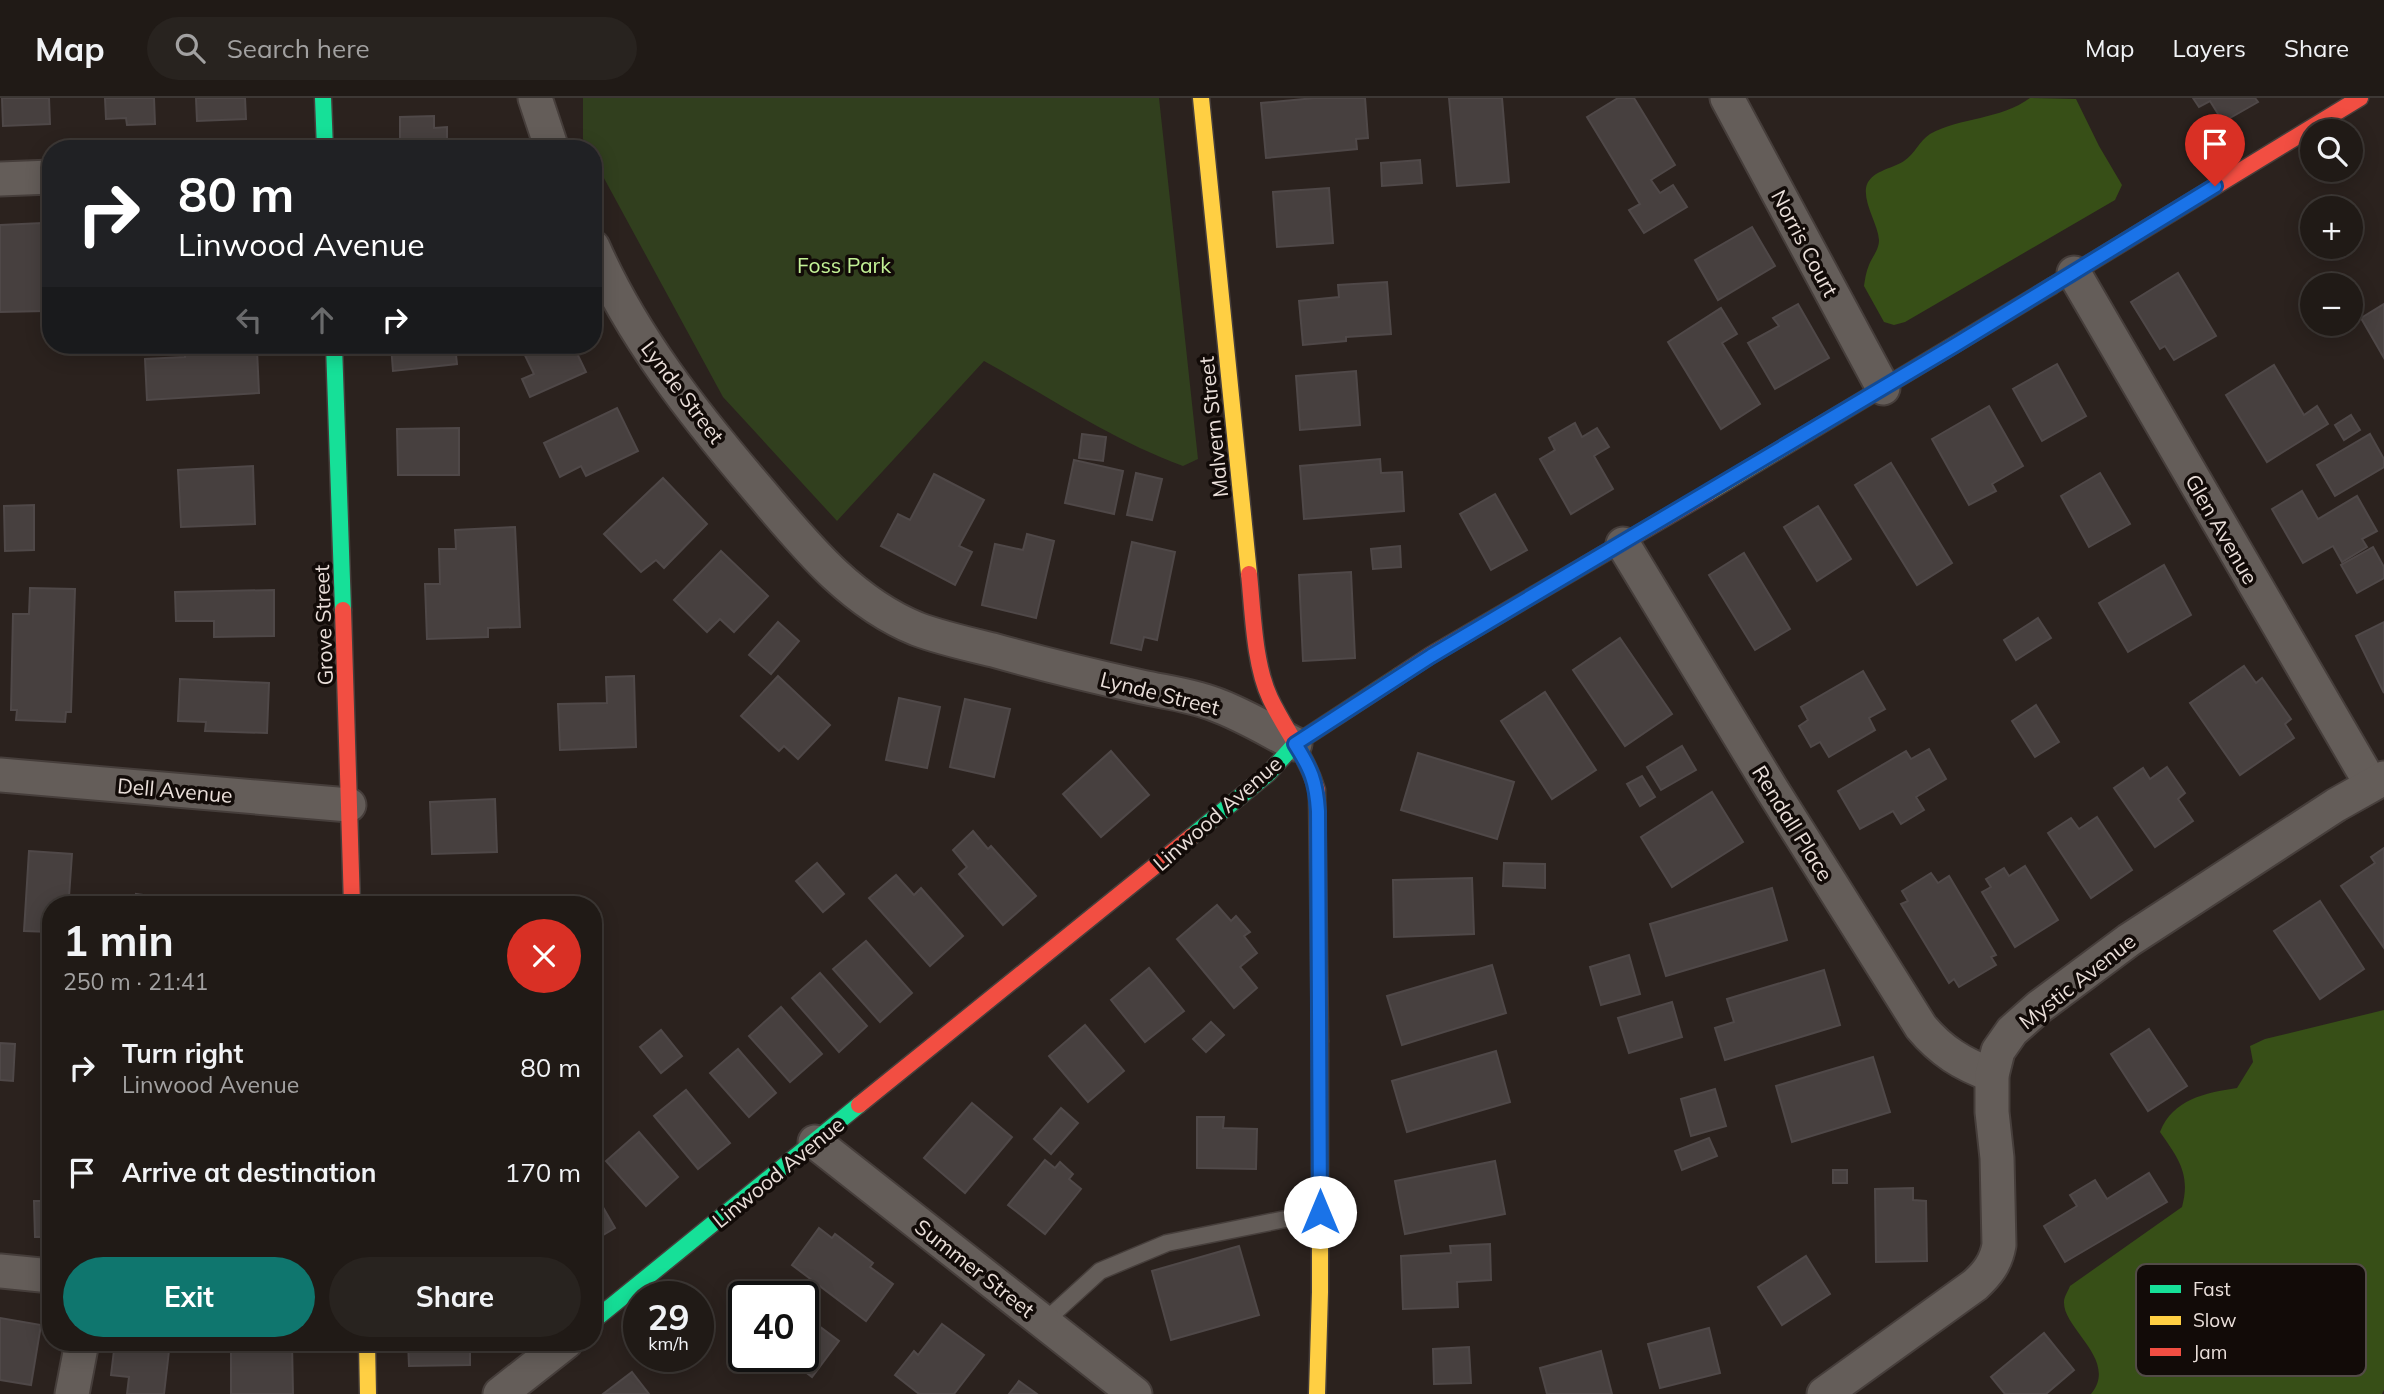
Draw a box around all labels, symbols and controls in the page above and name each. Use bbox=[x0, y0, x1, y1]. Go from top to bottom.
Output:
search box bbox=[147, 17, 637, 80]
text: Map bbox=[35, 28, 105, 69]
icon: search bbox=[171, 29, 209, 67]
text: Search here bbox=[227, 32, 370, 65]
text: Map bbox=[2085, 33, 2134, 63]
text: Layers bbox=[2172, 33, 2246, 63]
text: Share bbox=[2284, 33, 2349, 63]
pin bbox=[2185, 114, 2245, 186]
map controls bbox=[2300, 119, 2363, 336]
button: search bbox=[2300, 119, 2363, 182]
icon: arrive bbox=[2196, 125, 2234, 163]
text: 80 m bbox=[178, 163, 294, 224]
icon: right bbox=[63, 168, 154, 259]
street label: Norris Court bbox=[1766, 185, 1844, 301]
button: + bbox=[2300, 196, 2363, 259]
text: Linwood Avenue bbox=[178, 224, 425, 264]
park label: Foss Park bbox=[797, 252, 891, 278]
button: − bbox=[2300, 273, 2363, 336]
icon: left bbox=[230, 301, 268, 339]
icon: ahead bbox=[303, 301, 341, 339]
icon: right bbox=[376, 301, 414, 339]
street label: Lynde Street bbox=[636, 336, 730, 448]
street label: Malvern Street bbox=[1193, 355, 1233, 499]
street label: Glen Avenue bbox=[2180, 469, 2264, 589]
street label: Grove Street bbox=[308, 564, 338, 686]
street label: Lynde Street bbox=[1098, 666, 1222, 720]
street label: Linwood Avenue bbox=[1147, 750, 1287, 876]
street label: Rendall Place bbox=[1747, 760, 1839, 886]
street label: Dell Avenue bbox=[116, 772, 234, 808]
text: 1 min bbox=[63, 914, 174, 967]
button: close bbox=[507, 919, 581, 993]
street label: Mystic Avenue bbox=[2014, 927, 2140, 1035]
text: 250 m · 21:41 bbox=[63, 967, 208, 996]
text: Turn right bbox=[122, 1037, 243, 1070]
icon: right bbox=[63, 1049, 101, 1087]
text: 80 m bbox=[520, 1051, 581, 1084]
text: Linwood Avenue bbox=[122, 1070, 299, 1099]
street label: Linwood Avenue bbox=[707, 1111, 849, 1233]
icon: arrive bbox=[63, 1154, 101, 1192]
text: Arrive at destination bbox=[122, 1156, 377, 1189]
text: 170 m bbox=[505, 1156, 581, 1189]
position arrow bbox=[1283, 1175, 1357, 1249]
street label: Summer Street bbox=[910, 1213, 1040, 1323]
button: Exit bbox=[63, 1257, 315, 1337]
button: Share bbox=[329, 1257, 581, 1337]
legend bbox=[2136, 1264, 2366, 1376]
text: Fast bbox=[2193, 1277, 2231, 1301]
speed limit sign: 40 bbox=[728, 1281, 819, 1372]
text: 29 bbox=[647, 1295, 690, 1339]
text: Slow bbox=[2193, 1308, 2237, 1332]
text: km/h bbox=[648, 1332, 689, 1355]
text: Jam bbox=[2193, 1340, 2227, 1364]

